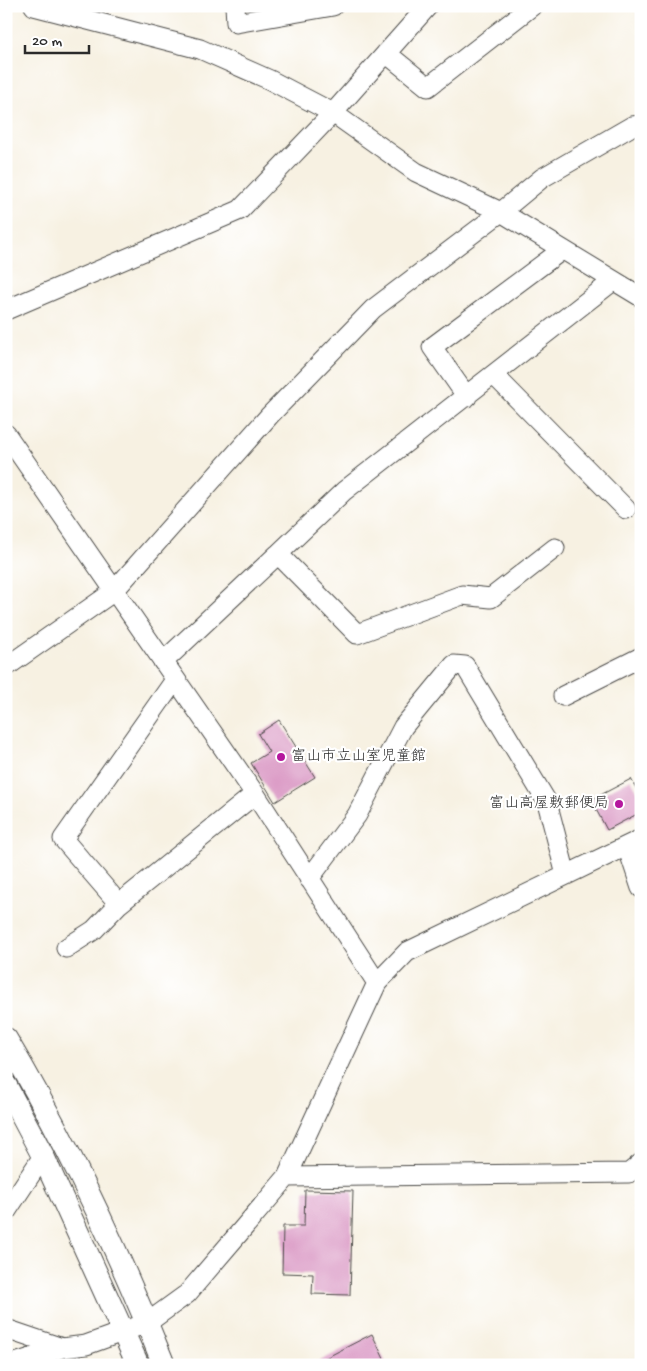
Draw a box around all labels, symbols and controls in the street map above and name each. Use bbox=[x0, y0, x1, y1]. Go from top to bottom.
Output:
scale bar bbox=[25, 22, 89, 54]
text: 20 m bbox=[32, 33, 62, 51]
place label: 富山市立山室児童館 bbox=[291, 747, 426, 766]
marker: 富山市立山室児童館 bbox=[275, 751, 287, 763]
place label: 富山高屋敷郵便局 bbox=[489, 794, 609, 813]
marker: 富山高屋敷郵便局 bbox=[613, 798, 625, 810]

